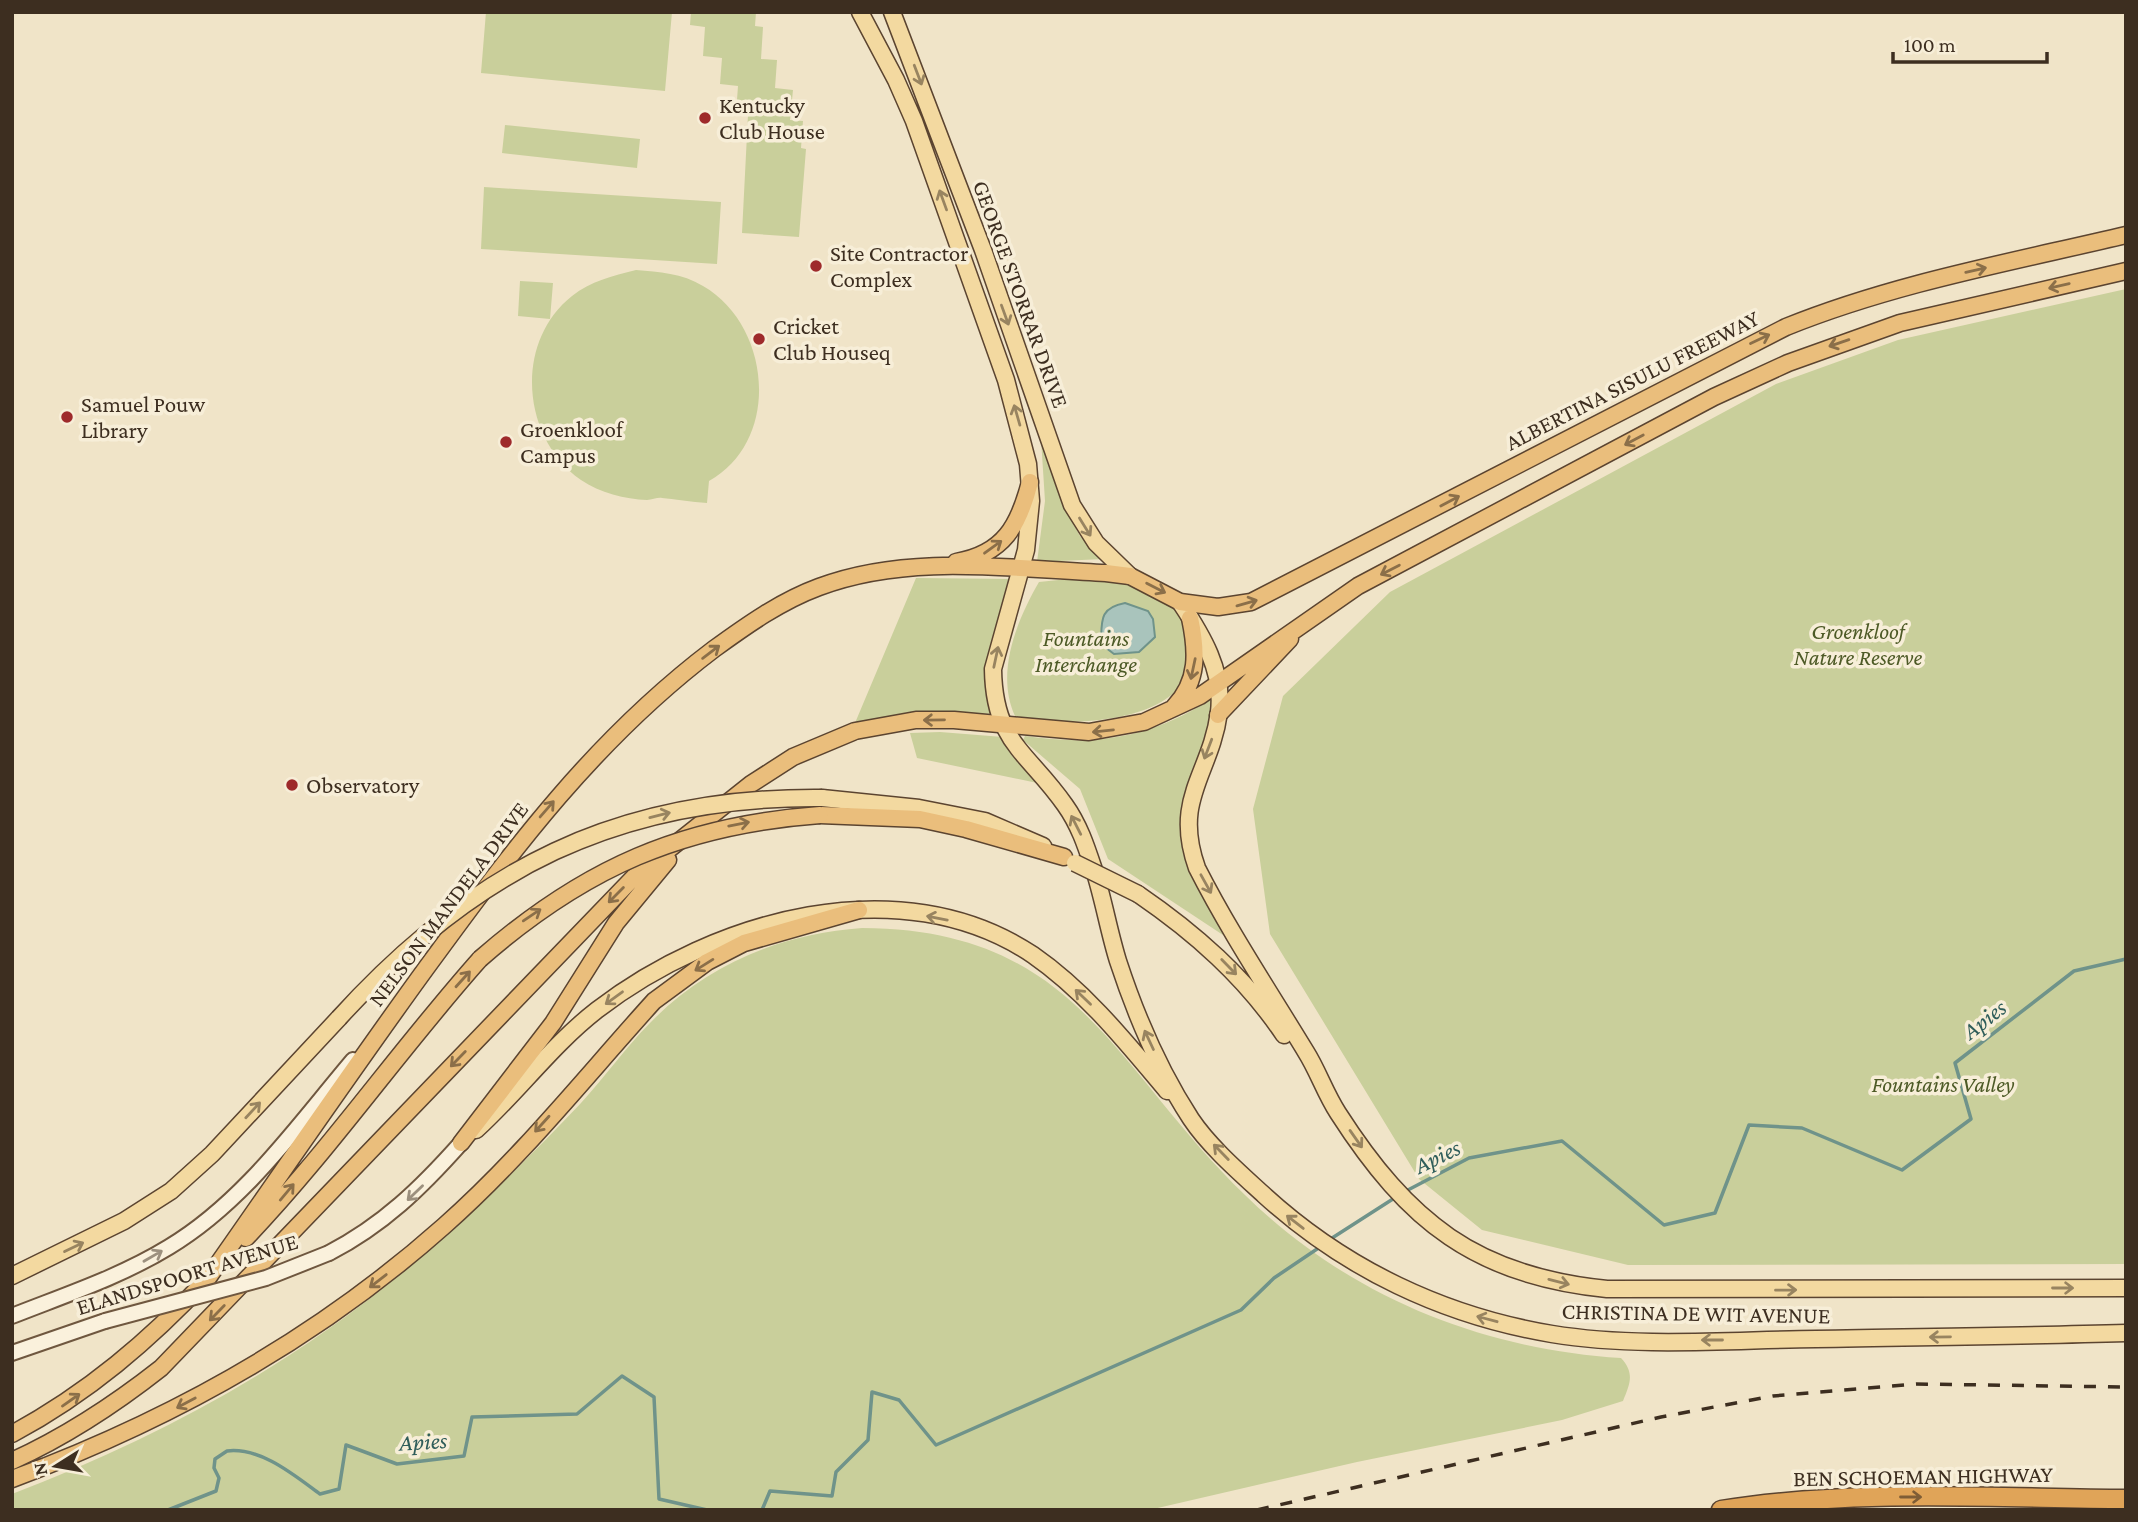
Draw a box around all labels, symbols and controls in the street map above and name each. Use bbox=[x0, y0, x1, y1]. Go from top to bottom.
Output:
scale bar bbox=[1893, 21, 2047, 65]
text: 100 m bbox=[1904, 33, 1956, 57]
one-way arrow bbox=[913, 64, 926, 86]
place label: Kentucky Club House bbox=[719, 92, 825, 144]
marker: Kentucky Club House bbox=[697, 110, 713, 126]
street label: GEORGE STORRAR DRIVE bbox=[968, 177, 1074, 411]
one-way arrow bbox=[936, 189, 948, 211]
place label: Site Contractor Complex bbox=[830, 240, 968, 292]
marker: Site Contractor Complex bbox=[808, 258, 824, 274]
one-way arrow bbox=[1965, 263, 1987, 276]
one-way arrow bbox=[2048, 279, 2071, 293]
one-way arrow bbox=[1000, 303, 1013, 325]
street label: ALBERTINA SISULU FREEWAY bbox=[1501, 304, 1764, 455]
place label: Cricket Club Houseq bbox=[773, 313, 891, 365]
marker: Cricket Club Houseq bbox=[751, 331, 767, 347]
one-way arrow bbox=[1749, 332, 1770, 345]
one-way arrow bbox=[1829, 338, 1851, 350]
place label: Samuel Pouw Library bbox=[81, 391, 205, 443]
one-way arrow bbox=[1009, 404, 1022, 426]
marker: Samuel Pouw Library bbox=[59, 409, 75, 425]
place label: Groenkloof Campus bbox=[520, 416, 624, 468]
marker: Groenkloof Campus bbox=[498, 434, 514, 450]
one-way arrow bbox=[1624, 434, 1645, 447]
one-way arrow bbox=[1439, 493, 1460, 507]
one-way arrow bbox=[1078, 517, 1092, 537]
one-way arrow bbox=[983, 539, 1002, 554]
one-way arrow bbox=[1380, 564, 1401, 578]
one-way arrow bbox=[1145, 582, 1165, 596]
one-way arrow bbox=[1236, 595, 1258, 608]
park label: Groenkloof Nature Reserve bbox=[1794, 618, 1923, 670]
park label: Fountains Interchange bbox=[1035, 625, 1137, 677]
one-way arrow bbox=[701, 644, 720, 659]
one-way arrow bbox=[989, 646, 1003, 669]
one-way arrow bbox=[1186, 657, 1200, 680]
one-way arrow bbox=[922, 713, 945, 726]
one-way arrow bbox=[1092, 725, 1114, 738]
one-way arrow bbox=[1200, 738, 1213, 760]
place label: Observatory bbox=[306, 772, 420, 798]
marker: Observatory bbox=[284, 777, 300, 793]
street label: NELSON MANDELA DRIVE bbox=[363, 797, 533, 1011]
one-way arrow bbox=[539, 800, 555, 818]
one-way arrow bbox=[648, 808, 670, 821]
one-way arrow bbox=[1069, 815, 1083, 836]
one-way arrow bbox=[727, 817, 750, 831]
one-way arrow bbox=[1199, 873, 1213, 894]
one-way arrow bbox=[607, 887, 624, 904]
one-way arrow bbox=[522, 908, 542, 922]
one-way arrow bbox=[926, 911, 949, 925]
one-way arrow bbox=[694, 958, 714, 972]
one-way arrow bbox=[1221, 959, 1238, 976]
one-way arrow bbox=[454, 970, 470, 988]
one-way arrow bbox=[1075, 989, 1092, 1006]
one-way arrow bbox=[605, 990, 624, 1005]
water label: Apies bbox=[1956, 993, 2012, 1045]
one-way arrow bbox=[1142, 1030, 1155, 1051]
one-way arrow bbox=[450, 1051, 467, 1068]
park label: Fountains Valley bbox=[1871, 1071, 2015, 1097]
one-way arrow bbox=[244, 1102, 261, 1119]
one-way arrow bbox=[534, 1115, 551, 1132]
one-way arrow bbox=[1349, 1129, 1363, 1148]
water label: Apies bbox=[1409, 1133, 1465, 1179]
one-way arrow bbox=[1213, 1144, 1230, 1161]
one-way arrow bbox=[279, 1183, 295, 1201]
one-way arrow bbox=[407, 1185, 424, 1202]
one-way arrow bbox=[1286, 1215, 1305, 1229]
street label: ELANDSPOORT AVENUE bbox=[73, 1228, 301, 1320]
one-way arrow bbox=[63, 1239, 84, 1253]
one-way arrow bbox=[142, 1249, 163, 1262]
one-way arrow bbox=[369, 1273, 387, 1288]
one-way arrow bbox=[1548, 1276, 1570, 1289]
one-way arrow bbox=[2051, 1281, 2074, 1294]
one-way arrow bbox=[1775, 1283, 1798, 1297]
street label: CHRISTINA DE WIT AVENUE bbox=[1561, 1298, 1831, 1328]
one-way arrow bbox=[209, 1304, 226, 1321]
one-way arrow bbox=[1476, 1312, 1499, 1325]
one-way arrow bbox=[1929, 1330, 1952, 1344]
one-way arrow bbox=[1701, 1333, 1724, 1347]
one-way arrow bbox=[61, 1393, 80, 1407]
one-way arrow bbox=[177, 1396, 197, 1410]
water label: Apies bbox=[397, 1426, 448, 1456]
north arrow bbox=[21, 1431, 91, 1501]
text: N bbox=[28, 1461, 51, 1478]
street label: BEN SCHOEMAN HIGHWAY bbox=[1793, 1461, 2054, 1491]
one-way arrow bbox=[1899, 1490, 1922, 1504]

